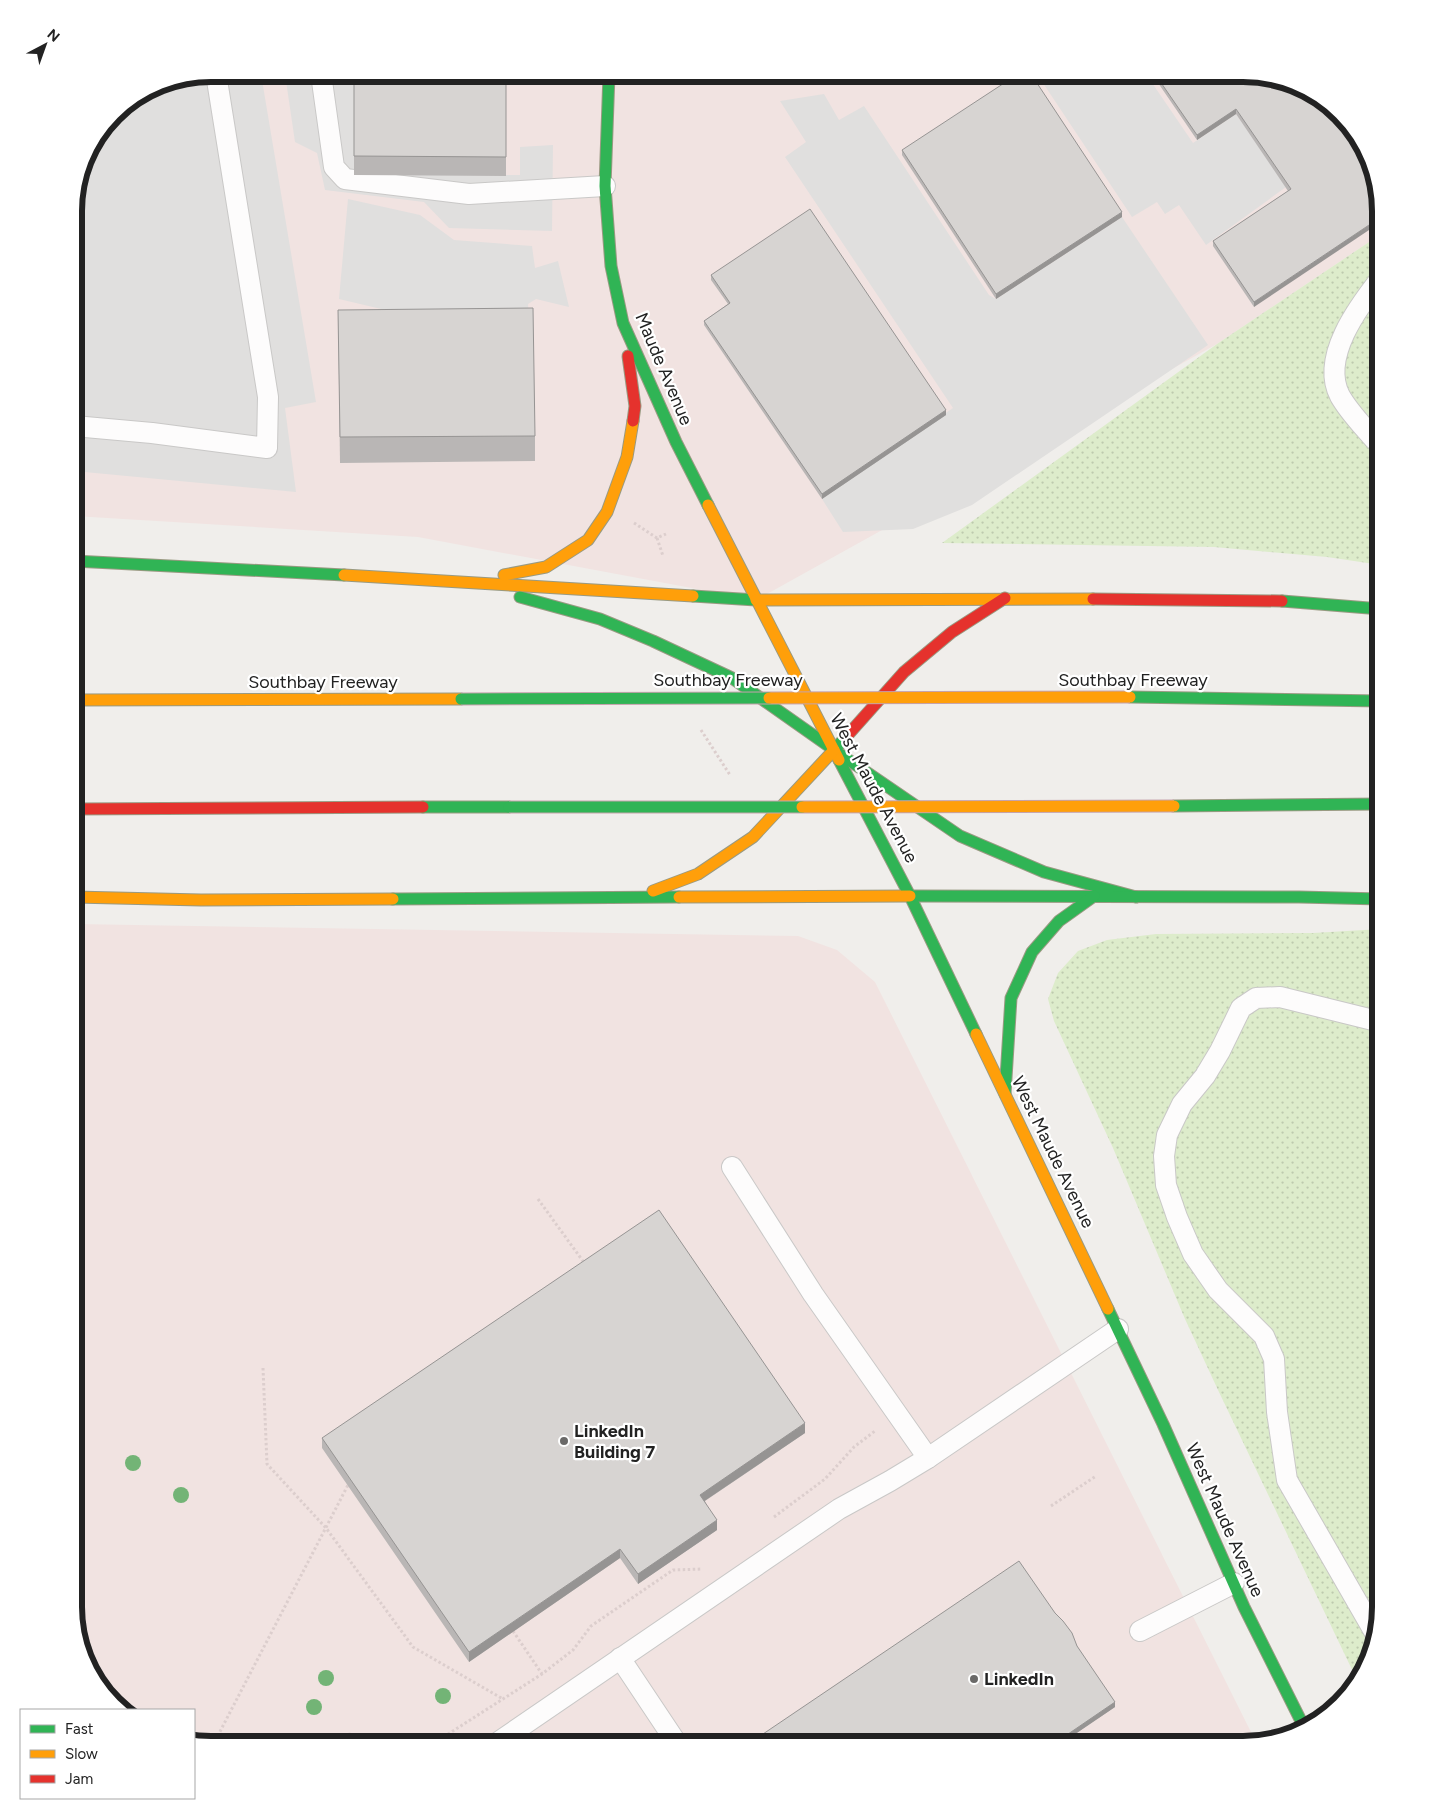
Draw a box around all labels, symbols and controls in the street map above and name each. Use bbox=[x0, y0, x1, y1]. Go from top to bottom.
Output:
north arrow bbox=[20, 20, 70, 70]
text: N bbox=[44, 26, 63, 46]
street label: Maude Avenue bbox=[630, 309, 698, 429]
street label: Southbay Freeway bbox=[653, 669, 803, 691]
street label: Southbay Freeway bbox=[1058, 669, 1208, 691]
street label: Southbay Freeway bbox=[248, 671, 398, 693]
street label: West Maude Avenue bbox=[825, 709, 923, 867]
street label: West Maude Avenue bbox=[1007, 1073, 1099, 1232]
place label: LinkedIn Building 7 bbox=[574, 1420, 655, 1463]
marker: LinkedIn Building 7 bbox=[558, 1435, 570, 1447]
street label: West Maude Avenue bbox=[1181, 1440, 1269, 1601]
place label: LinkedIn bbox=[984, 1668, 1054, 1690]
marker: LinkedIn bbox=[968, 1673, 980, 1685]
legend bbox=[20, 1709, 195, 1799]
text: Fast bbox=[65, 1720, 94, 1738]
text: Slow bbox=[65, 1745, 98, 1763]
text: Jam bbox=[65, 1770, 93, 1788]

